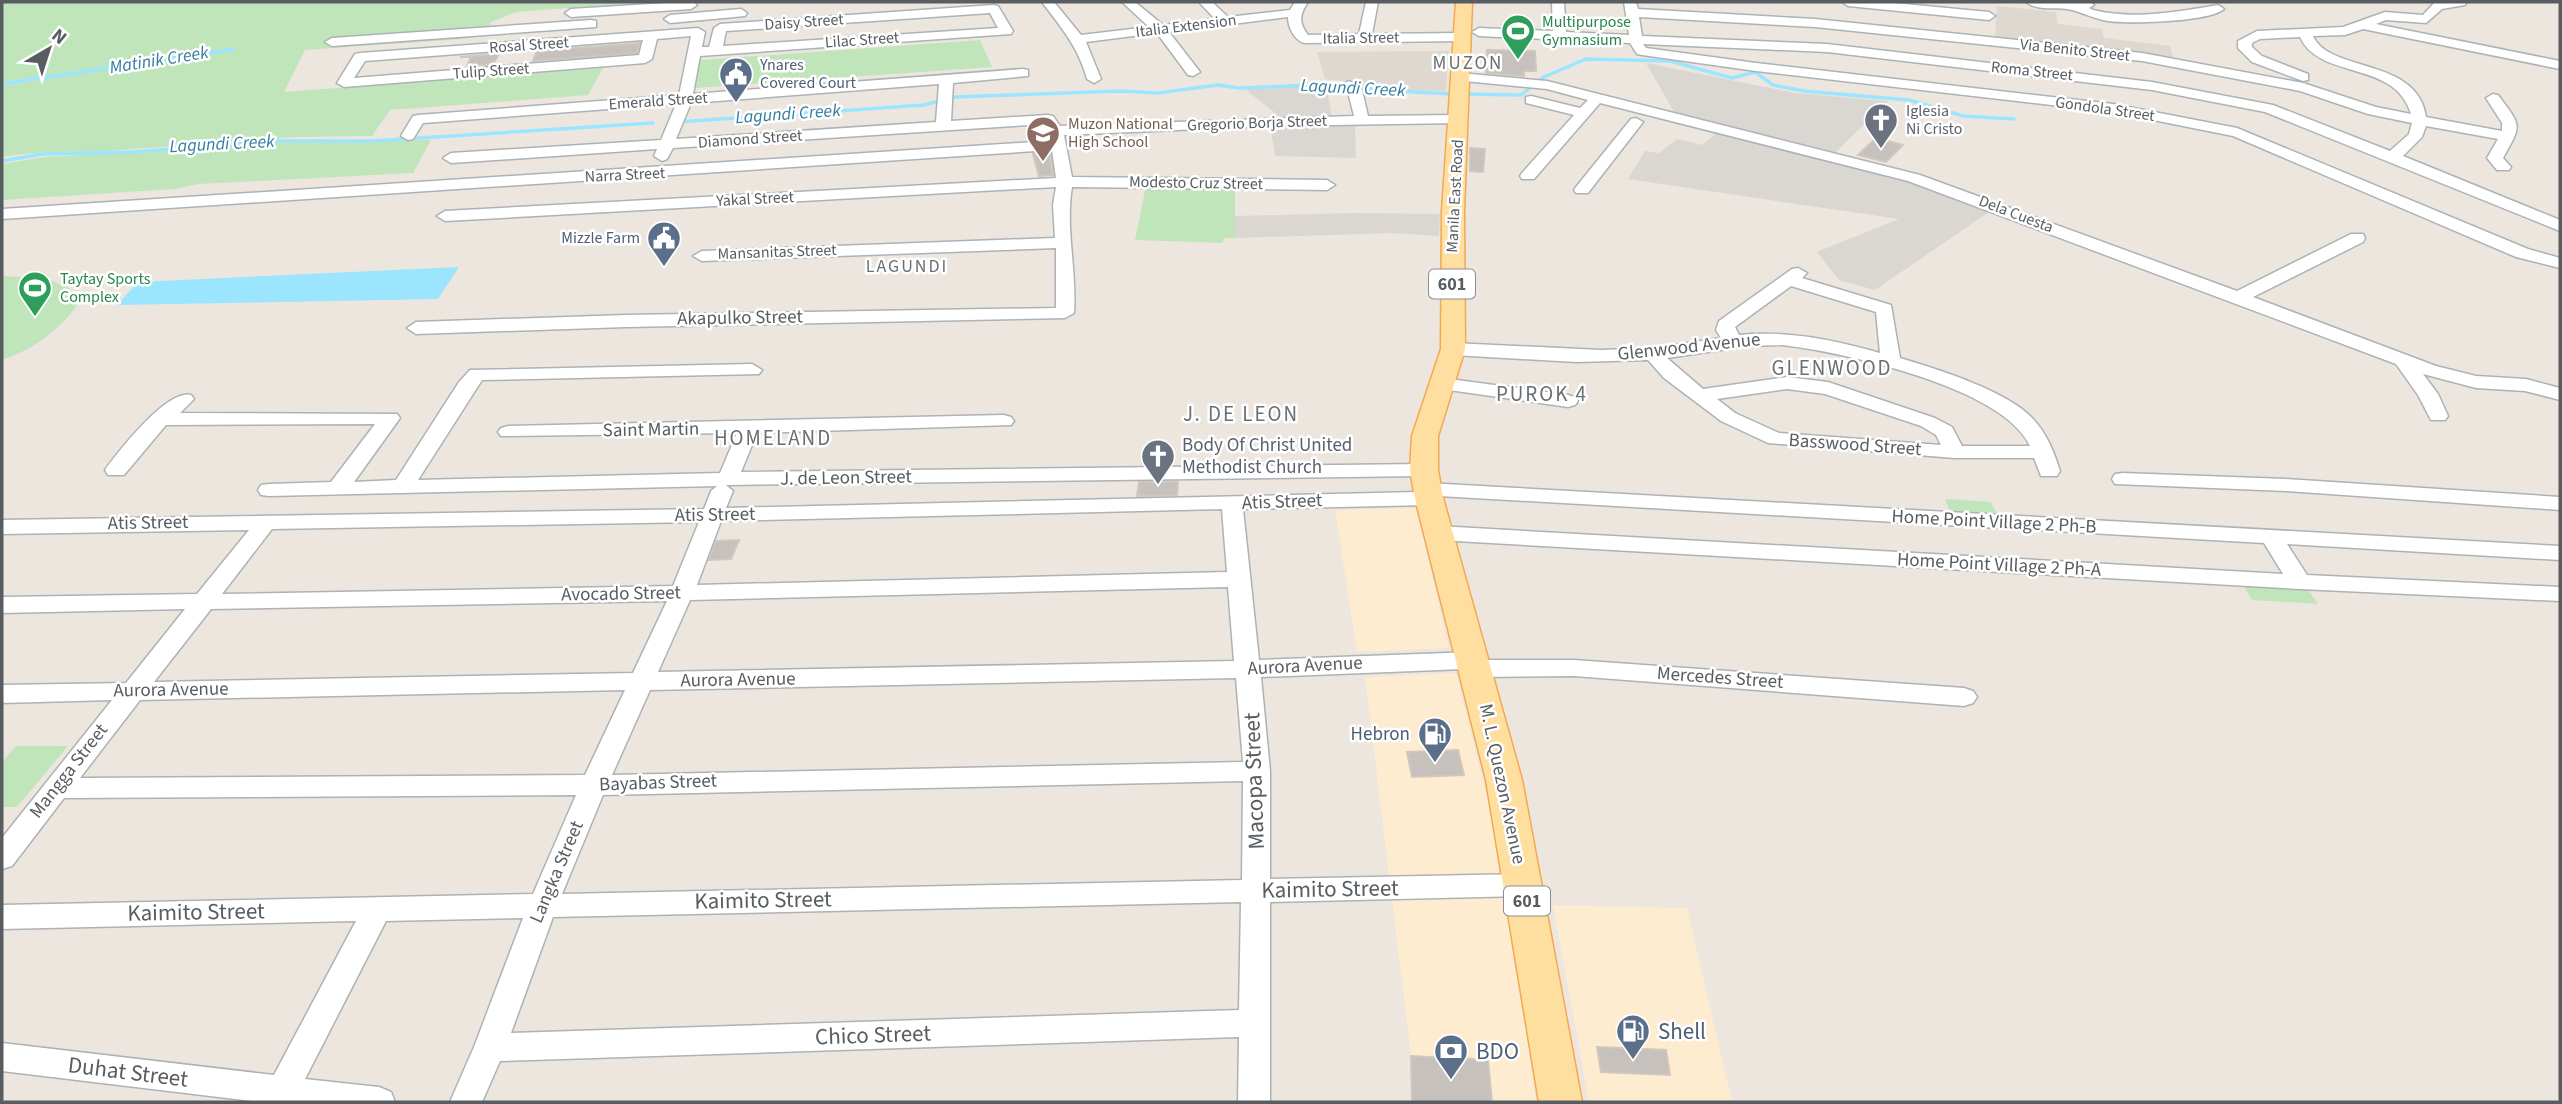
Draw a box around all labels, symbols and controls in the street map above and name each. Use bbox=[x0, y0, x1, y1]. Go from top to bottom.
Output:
street label: Daisy Street bbox=[764, 8, 845, 36]
street label: Italia Extension bbox=[1134, 9, 1238, 43]
place label: Multipurpose Gymnasium bbox=[1542, 11, 1631, 51]
sports icon: Multipurpose Gymnasium bbox=[1499, 12, 1537, 61]
north arrow bbox=[14, 14, 84, 84]
text: N bbox=[45, 22, 72, 51]
street label: Lilac Street bbox=[824, 26, 900, 54]
street label: Italia Street bbox=[1322, 26, 1400, 50]
street label: Rosal Street bbox=[488, 31, 570, 59]
street label: Via Benito Street bbox=[2019, 33, 2132, 67]
water label: Matinik Creek bbox=[108, 40, 211, 80]
district label: MUZON bbox=[1433, 50, 1503, 77]
place label: Ynares Covered Court bbox=[759, 54, 857, 94]
public building icon: Ynares Covered Court bbox=[717, 55, 755, 104]
street label: Roma Street bbox=[1990, 56, 2075, 86]
street label: Tulip Street bbox=[452, 57, 531, 85]
water label: Lagundi Creek bbox=[1300, 73, 1407, 103]
street label: Emerald Street bbox=[608, 87, 709, 115]
street label: Gondola Street bbox=[2054, 91, 2157, 127]
water label: Lagundi Creek bbox=[735, 98, 842, 130]
place label: Iglesia Ni Cristo bbox=[1906, 100, 1962, 140]
church icon: Iglesia Ni Cristo bbox=[1862, 101, 1900, 150]
street label: Gregorio Borja Street bbox=[1187, 110, 1328, 136]
place label: Muzon National High School bbox=[1068, 113, 1173, 153]
school or university icon: Muzon National High School bbox=[1024, 114, 1062, 163]
street label: Diamond Street bbox=[697, 124, 804, 154]
water label: Lagundi Creek bbox=[169, 129, 276, 159]
street label: Manila East Road bbox=[1441, 139, 1469, 253]
street label: Narra Street bbox=[584, 162, 666, 188]
street label: Modesto Cruz Street bbox=[1129, 171, 1264, 195]
street label: Yakal Street bbox=[715, 186, 795, 212]
street label: Dela Cuesta bbox=[1976, 190, 2056, 238]
public building icon: Mizzle Farm bbox=[645, 219, 683, 268]
place label: Mizzle Farm bbox=[561, 227, 640, 249]
street label: Mansanitas Street bbox=[717, 239, 837, 265]
district label: LAGUNDI bbox=[866, 254, 948, 279]
place label: Taytay Sports Complex bbox=[60, 268, 151, 308]
sports icon: Taytay Sports Complex bbox=[16, 269, 54, 318]
road number: 601 bbox=[1429, 270, 1475, 298]
street label: Akapulko Street bbox=[677, 303, 804, 333]
street label: Glenwood Avenue bbox=[1616, 326, 1762, 368]
district label: GLENWOOD bbox=[1772, 353, 1893, 383]
district label: PUROK 4 bbox=[1496, 379, 1588, 409]
district label: J. DE LEON bbox=[1183, 399, 1299, 429]
street label: Saint Martin bbox=[603, 416, 699, 444]
district label: HOMELAND bbox=[714, 423, 832, 453]
street label: Basswood Street bbox=[1788, 427, 1923, 463]
place label: Body Of Christ United Methodist Church bbox=[1182, 432, 1352, 481]
church icon: Body Of Christ United Methodist Church bbox=[1139, 437, 1177, 486]
street label: J. de Leon Street bbox=[780, 463, 913, 493]
street label: Atis Street bbox=[1241, 487, 1323, 517]
street label: Atis Street bbox=[675, 501, 756, 529]
street label: Home Point Village 2 Ph-B bbox=[1891, 503, 2097, 541]
street label: Atis Street bbox=[108, 509, 189, 537]
street label: Home Point Village 2 Ph-A bbox=[1896, 546, 2102, 584]
street label: Avocado Street bbox=[561, 579, 682, 609]
street label: Aurora Avenue bbox=[1247, 650, 1363, 682]
street label: Mercedes Street bbox=[1656, 660, 1785, 696]
street label: Aurora Avenue bbox=[680, 665, 796, 695]
street label: Aurora Avenue bbox=[113, 675, 229, 705]
street label: M. L. Quezon Avenue bbox=[1472, 701, 1532, 867]
street label: Macopa Street bbox=[1235, 712, 1273, 850]
fuel station icon: Hebron bbox=[1416, 715, 1454, 764]
street label: Mangga Street bbox=[23, 717, 115, 824]
place label: Hebron bbox=[1351, 721, 1410, 748]
street label: Bayabas Street bbox=[599, 767, 718, 799]
street label: Langka Street bbox=[523, 816, 591, 927]
street label: Kaimito Street bbox=[1261, 871, 1399, 907]
street label: Kaimito Street bbox=[694, 882, 832, 918]
road number: 601 bbox=[1504, 887, 1550, 916]
street label: Kaimito Street bbox=[127, 894, 265, 930]
fuel station icon: Shell bbox=[1614, 1012, 1652, 1061]
place label: Shell bbox=[1658, 1015, 1706, 1048]
street label: Chico Street bbox=[814, 1016, 932, 1054]
bank icon: BDO bbox=[1432, 1032, 1470, 1081]
place label: BDO bbox=[1476, 1035, 1519, 1068]
street label: Duhat Street bbox=[66, 1048, 190, 1096]

